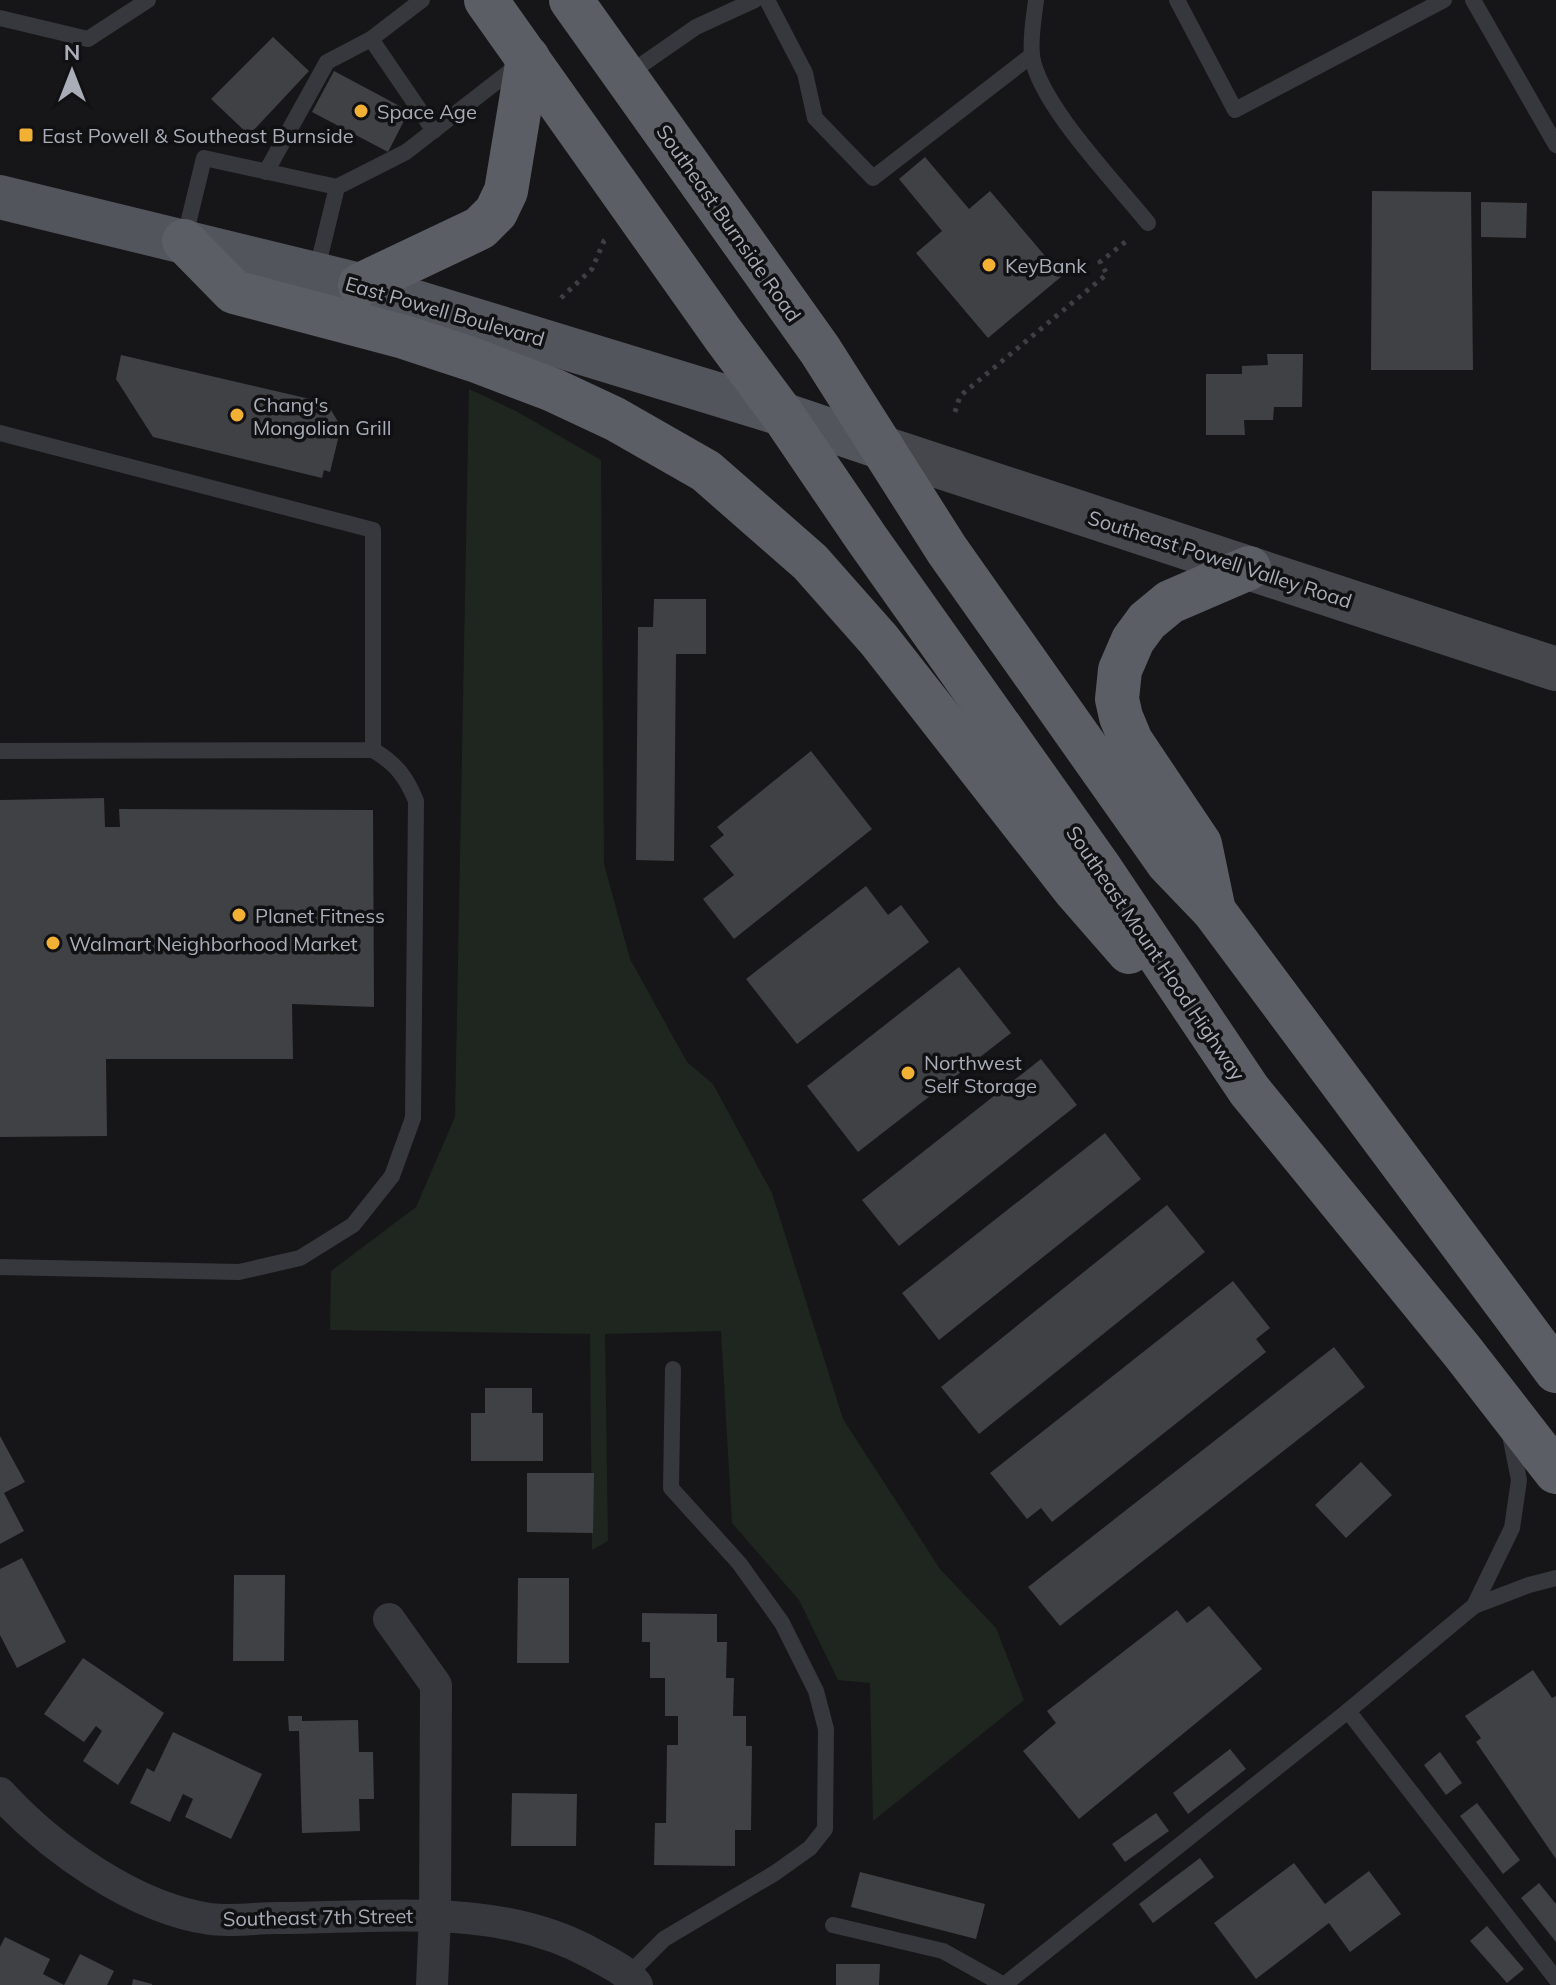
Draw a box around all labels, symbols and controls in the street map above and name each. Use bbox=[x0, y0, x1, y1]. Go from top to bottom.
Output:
north arrow bbox=[32, 32, 112, 112]
text: N bbox=[64, 38, 80, 66]
place label: Space Age bbox=[377, 99, 477, 124]
marker: Space Age bbox=[352, 102, 370, 120]
street label: Southeast Burnside Road bbox=[651, 120, 807, 326]
place label: East Powell & Southeast Burnside bbox=[42, 123, 354, 148]
marker: East Powell & Southeast Burnside bbox=[17, 126, 35, 144]
place label: KeyBank bbox=[1005, 253, 1087, 278]
marker: KeyBank bbox=[980, 256, 998, 274]
street label: East Powell Boulevard bbox=[343, 271, 547, 351]
place label: Chang's Mongolian Grill bbox=[253, 392, 391, 440]
marker: Chang's Mongolian Grill bbox=[228, 406, 246, 424]
street label: Southeast Powell Valley Road bbox=[1085, 505, 1355, 613]
street label: Southeast Mount Hood Highway bbox=[1061, 821, 1251, 1085]
place label: Planet Fitness bbox=[255, 903, 385, 928]
marker: Planet Fitness bbox=[230, 906, 248, 924]
place label: Walmart Neighborhood Market bbox=[69, 931, 358, 956]
marker: Walmart Neighborhood Market bbox=[44, 934, 62, 952]
place label: Northwest Self Storage bbox=[924, 1050, 1037, 1098]
marker: Northwest Self Storage bbox=[899, 1064, 917, 1082]
street label: Southeast 7th Street bbox=[223, 1903, 413, 1931]

